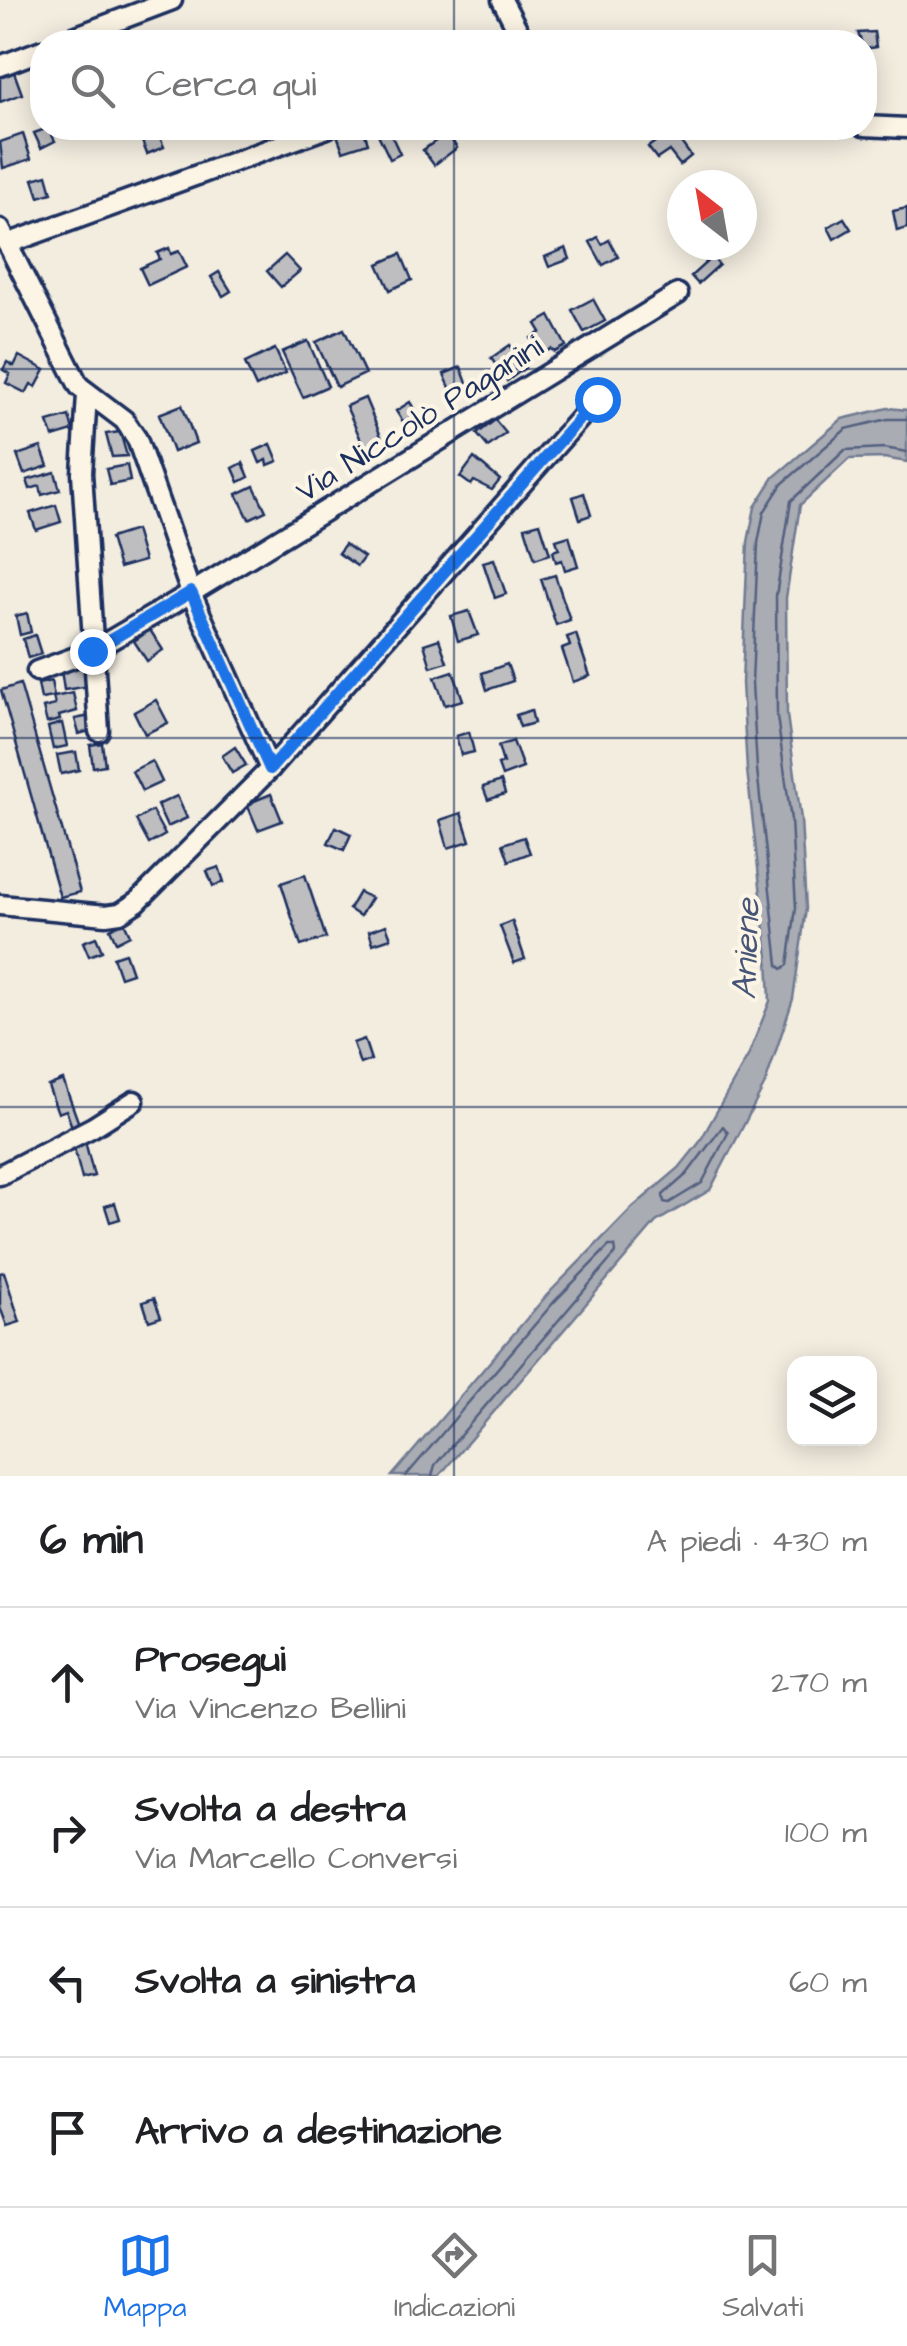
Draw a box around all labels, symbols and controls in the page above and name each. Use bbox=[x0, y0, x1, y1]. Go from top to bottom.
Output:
search box bbox=[30, 30, 877, 140]
icon: search bbox=[65, 58, 120, 113]
text: Cerca qui bbox=[145, 59, 317, 111]
north arrow bbox=[667, 170, 757, 260]
street label: Via Niccolò Paganini bbox=[287, 325, 552, 514]
route start bbox=[575, 377, 621, 423]
route end bbox=[70, 629, 116, 675]
water label: Aniene bbox=[720, 896, 773, 1000]
map controls bbox=[787, 1356, 877, 1446]
button: layers bbox=[787, 1356, 877, 1446]
text: 6 min bbox=[40, 1512, 143, 1570]
text: A piedi · 430 m bbox=[646, 1519, 867, 1564]
text: Prosegui bbox=[135, 1634, 286, 1686]
icon: ahead bbox=[40, 1655, 95, 1710]
text: 270 m bbox=[771, 1660, 867, 1705]
text: Via Vincenzo Bellini bbox=[135, 1686, 406, 1731]
text: Svolta a destra bbox=[135, 1784, 406, 1836]
icon: right bbox=[40, 1805, 95, 1860]
text: 100 m bbox=[785, 1810, 867, 1855]
text: Via Marcello Conversi bbox=[135, 1836, 457, 1881]
icon: left bbox=[40, 1955, 95, 2010]
text: Svolta a sinistra bbox=[135, 1956, 415, 2008]
text: 60 m bbox=[789, 1960, 867, 2005]
icon: arrive bbox=[40, 2105, 95, 2160]
text: Arrivo a destinazione bbox=[135, 2106, 502, 2158]
tab: Mappa bbox=[104, 2228, 187, 2327]
tab: Indicazioni bbox=[394, 2228, 515, 2327]
tab: Salvati bbox=[722, 2228, 803, 2327]

